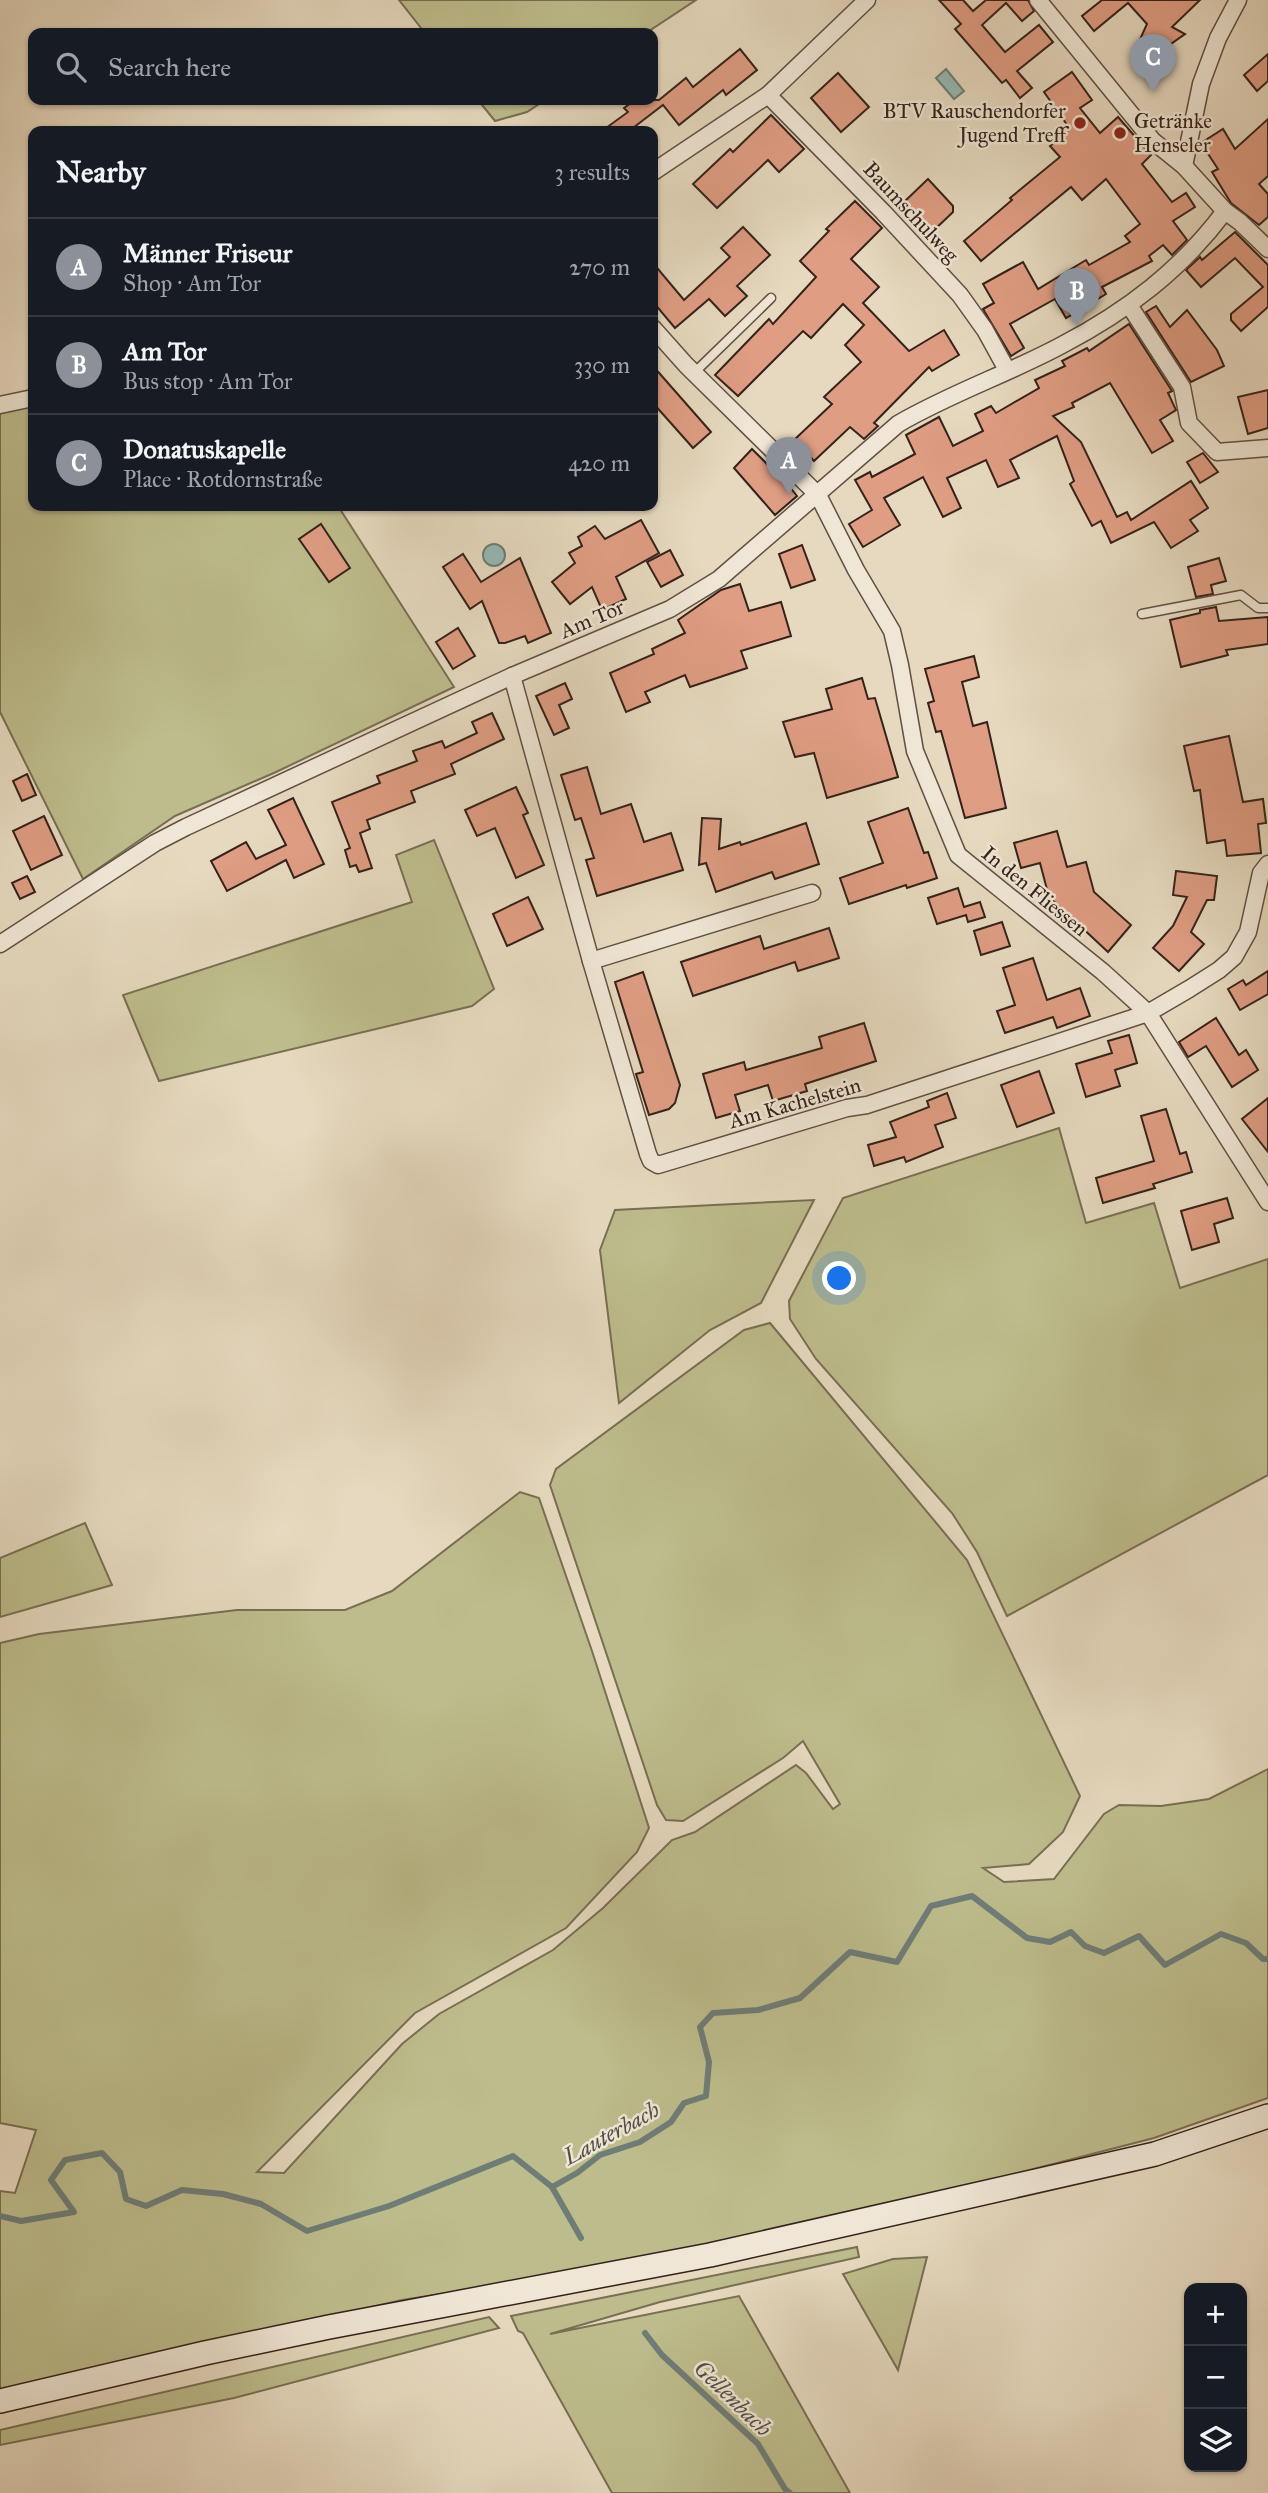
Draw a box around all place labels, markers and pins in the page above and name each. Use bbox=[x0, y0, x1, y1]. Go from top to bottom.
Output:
pin: C bbox=[1130, 34, 1176, 92]
place label: BTV Rauschendorfer Jugend Treff bbox=[883, 98, 1069, 148]
place label: Getränke Henseler bbox=[1134, 108, 1212, 158]
marker: BTV Rauschendorfer Jugend Treff bbox=[1072, 115, 1088, 131]
marker: Getränke Henseler bbox=[1112, 125, 1128, 141]
pin: B bbox=[1054, 268, 1100, 326]
pin: A bbox=[766, 437, 812, 495]

